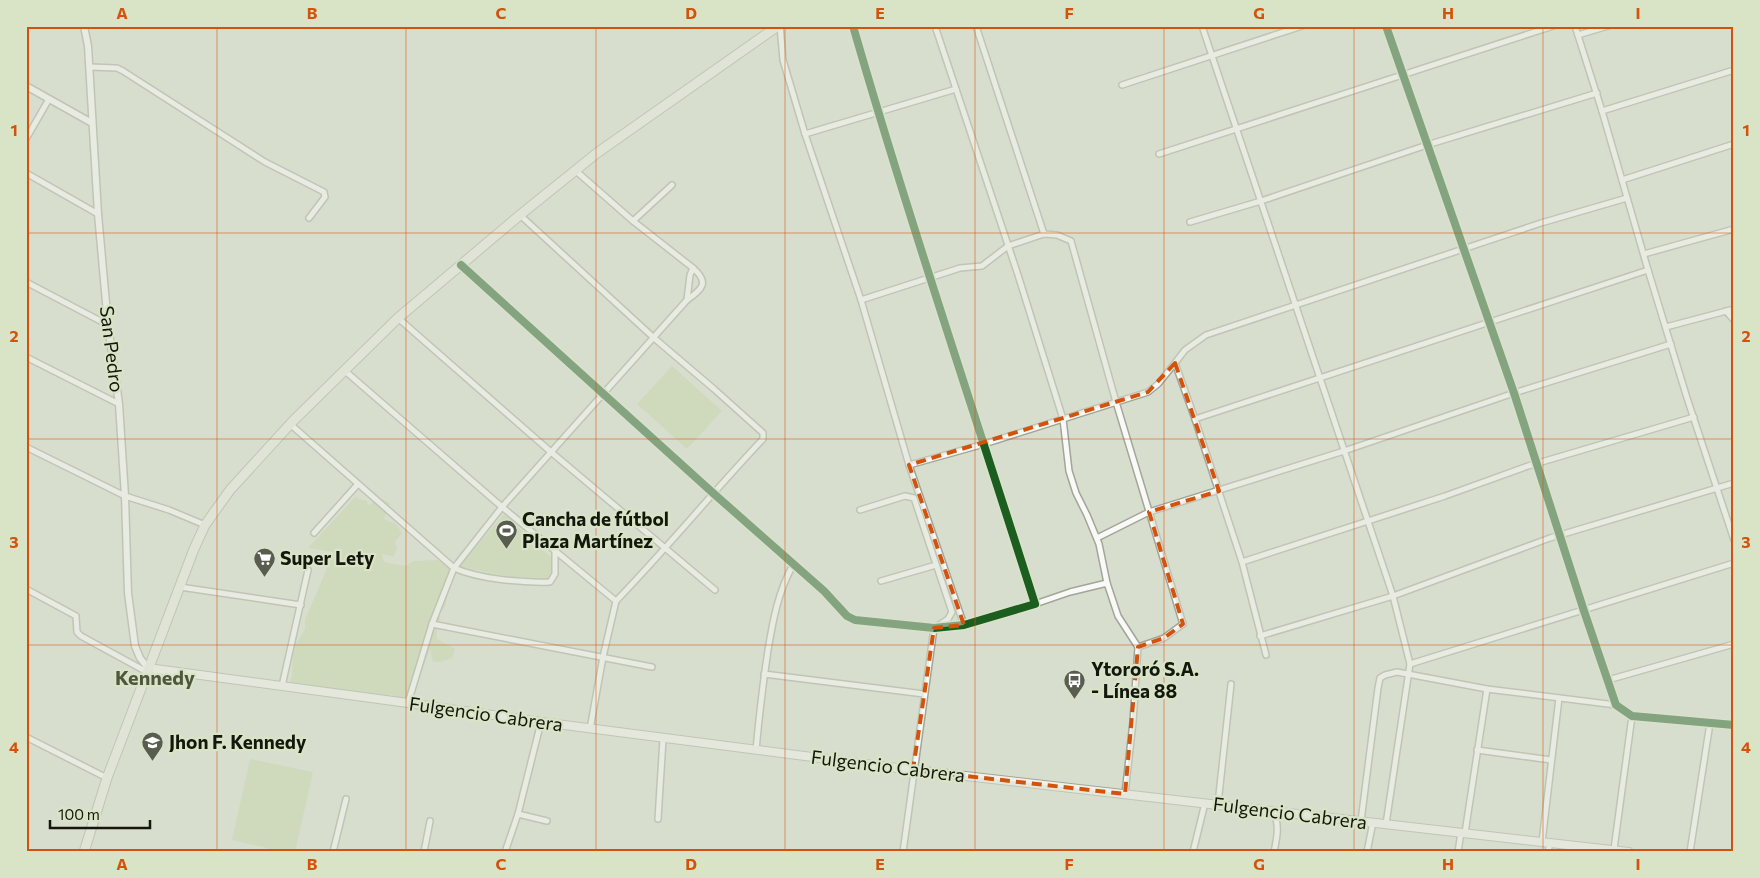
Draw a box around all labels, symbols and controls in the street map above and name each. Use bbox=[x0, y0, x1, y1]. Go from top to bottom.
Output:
text: A bbox=[116, 3, 128, 22]
text: B bbox=[307, 3, 318, 22]
text: C bbox=[496, 3, 507, 22]
text: D bbox=[685, 3, 697, 22]
text: E bbox=[875, 3, 885, 22]
text: F bbox=[1064, 3, 1074, 22]
text: G bbox=[1253, 3, 1265, 22]
text: H bbox=[1442, 3, 1454, 22]
text: I bbox=[1635, 3, 1641, 22]
text: 1 bbox=[10, 120, 18, 139]
text: 1 bbox=[1742, 120, 1750, 139]
street label: San Pedro bbox=[96, 304, 129, 393]
text: 2 bbox=[9, 326, 19, 345]
text: 2 bbox=[1741, 326, 1751, 345]
place label: Cancha de fútbol Plaza Martínez bbox=[522, 507, 669, 552]
sports icon: Cancha de fútbol Plaza Martínez bbox=[494, 518, 518, 549]
text: 3 bbox=[9, 532, 19, 551]
text: 3 bbox=[1741, 532, 1751, 551]
supermarket icon: Super Lety bbox=[252, 546, 276, 577]
place label: Super Lety bbox=[280, 546, 375, 569]
place label: Ytororó S.A. - Línea 88 bbox=[1091, 657, 1199, 702]
district label: Kennedy bbox=[115, 665, 195, 689]
bus stop icon: Ytororó S.A. - Línea 88 bbox=[1063, 668, 1087, 699]
street label: Fulgencio Cabrera bbox=[408, 691, 565, 736]
school or university icon: Jhon F. Kennedy bbox=[141, 730, 165, 761]
place label: Jhon F. Kennedy bbox=[169, 730, 307, 753]
text: 4 bbox=[9, 737, 19, 756]
text: 4 bbox=[1741, 737, 1751, 756]
street label: Fulgencio Cabrera bbox=[810, 745, 966, 786]
street label: Fulgencio Cabrera bbox=[1212, 792, 1368, 833]
scale bar bbox=[50, 798, 150, 830]
text: 100 m bbox=[58, 805, 100, 823]
text: A bbox=[116, 854, 128, 873]
text: B bbox=[307, 854, 318, 873]
text: C bbox=[496, 854, 507, 873]
text: D bbox=[685, 854, 697, 873]
text: E bbox=[875, 854, 885, 873]
text: F bbox=[1064, 854, 1074, 873]
text: G bbox=[1253, 854, 1265, 873]
text: H bbox=[1442, 854, 1454, 873]
text: I bbox=[1635, 854, 1641, 873]

